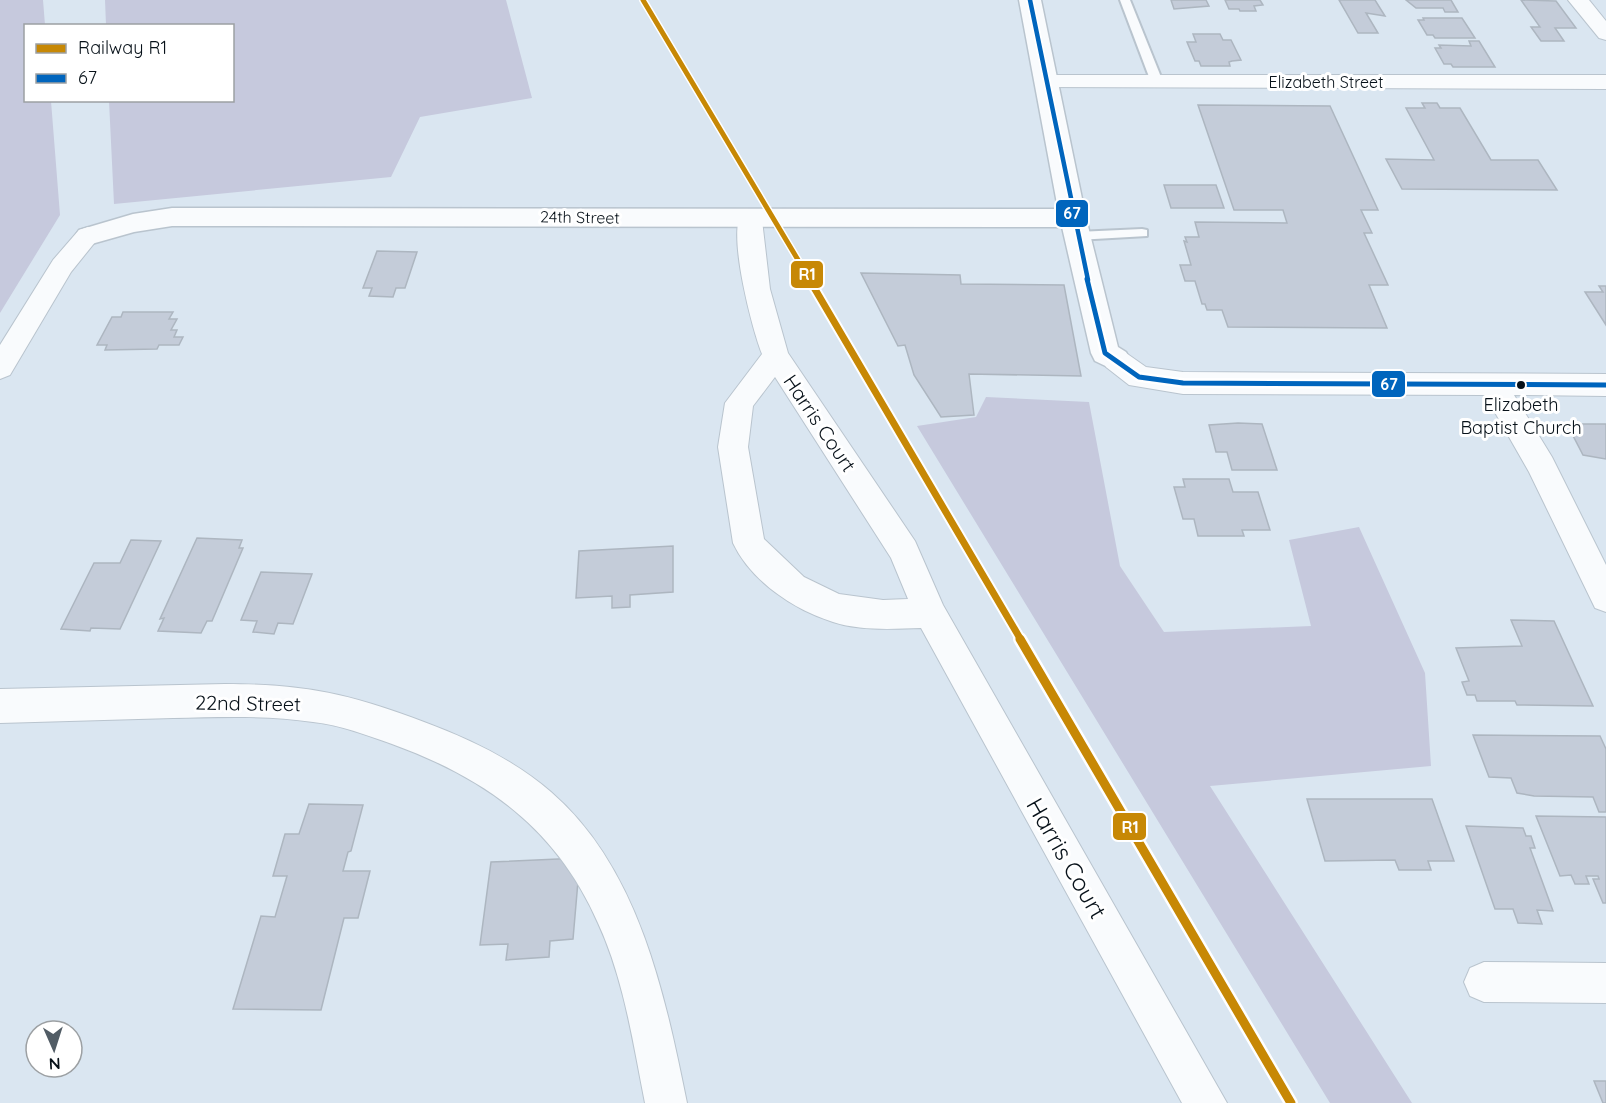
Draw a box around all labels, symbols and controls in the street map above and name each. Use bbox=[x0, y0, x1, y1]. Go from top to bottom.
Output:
legend bbox=[24, 24, 234, 102]
text: Railway R1 bbox=[78, 36, 167, 59]
text: 67 bbox=[78, 66, 97, 89]
street label: Elizabeth Street bbox=[1269, 72, 1383, 92]
line badge: 67 bbox=[1055, 199, 1089, 228]
text: 67 bbox=[1063, 203, 1081, 223]
street label: 24th Street bbox=[540, 206, 620, 228]
line badge: R1 bbox=[790, 260, 824, 289]
text: R1 bbox=[798, 264, 816, 284]
street label: Harris Court bbox=[778, 370, 862, 477]
line badge: 67 bbox=[1371, 370, 1406, 398]
text: 67 bbox=[1380, 374, 1398, 394]
marker: Elizabeth Baptist Church bbox=[1515, 379, 1527, 391]
place label: Elizabeth Baptist Church bbox=[1460, 393, 1582, 439]
street label: 22nd Street bbox=[195, 690, 301, 716]
street label: Harris Court bbox=[1020, 792, 1114, 924]
line badge: R1 bbox=[1112, 812, 1147, 841]
text: R1 bbox=[1121, 817, 1139, 837]
north arrow bbox=[24, 1019, 84, 1079]
text: N bbox=[48, 1054, 61, 1074]

